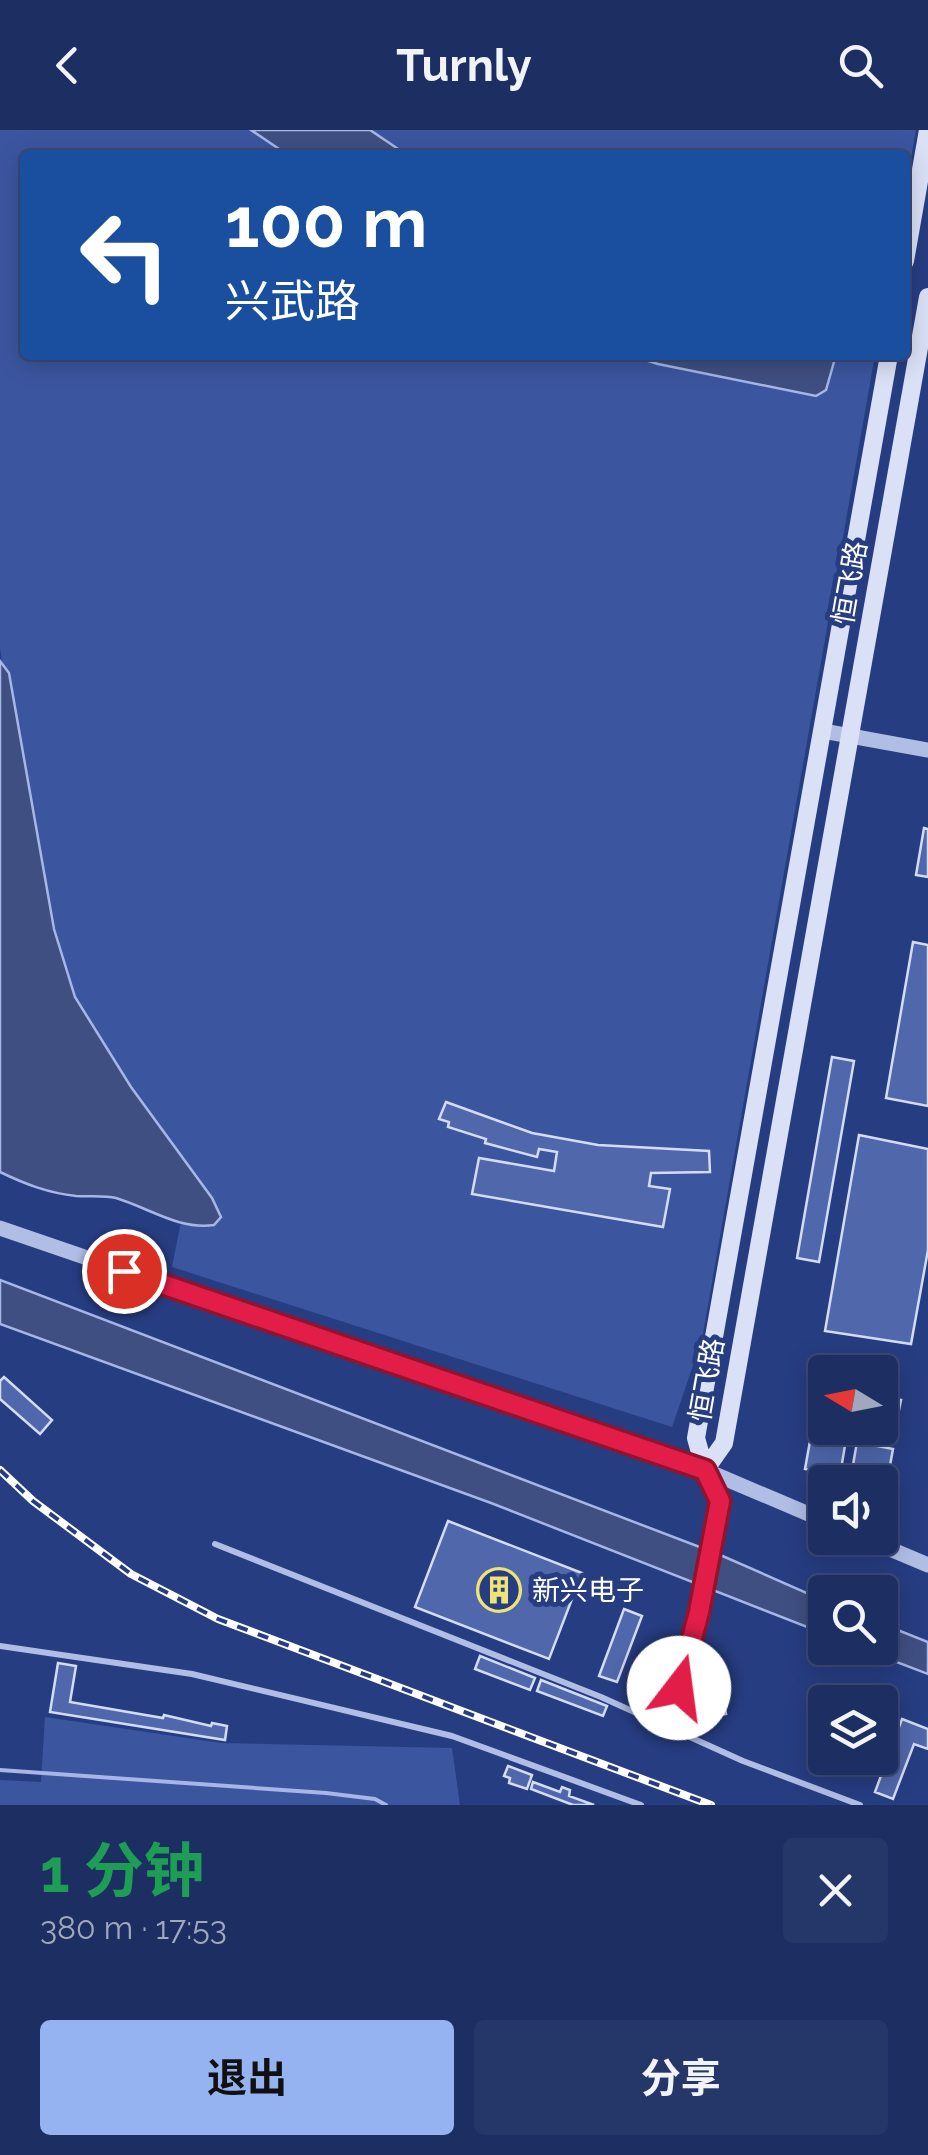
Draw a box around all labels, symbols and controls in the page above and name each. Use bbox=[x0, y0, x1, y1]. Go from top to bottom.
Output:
icon: back bbox=[40, 38, 95, 93]
icon: search bbox=[833, 38, 888, 93]
text: Turnly bbox=[396, 39, 532, 92]
text: 100 m bbox=[225, 181, 428, 263]
icon: left bbox=[60, 190, 190, 320]
text: 兴武路 bbox=[225, 275, 360, 328]
street label: 恒飞路 bbox=[826, 539, 874, 627]
pin bbox=[82, 1229, 167, 1314]
icon: arrive bbox=[97, 1244, 152, 1299]
street label: 恒飞路 bbox=[683, 1336, 731, 1424]
north arrow bbox=[808, 1355, 898, 1445]
map controls bbox=[808, 1355, 898, 1775]
button: sound bbox=[808, 1465, 898, 1555]
building icon: 新兴电子 bbox=[476, 1567, 522, 1613]
place label: 新兴电子 bbox=[532, 1574, 644, 1607]
button: search bbox=[808, 1575, 898, 1665]
position arrow bbox=[627, 1636, 731, 1740]
button: layers bbox=[808, 1685, 898, 1775]
text: 1 分钟 bbox=[40, 1836, 204, 1906]
button: close bbox=[783, 1838, 888, 1943]
text: 380 m · 17:53 bbox=[40, 1909, 227, 1946]
button: 退出 bbox=[40, 2020, 454, 2135]
button: 分享 bbox=[474, 2020, 888, 2135]

